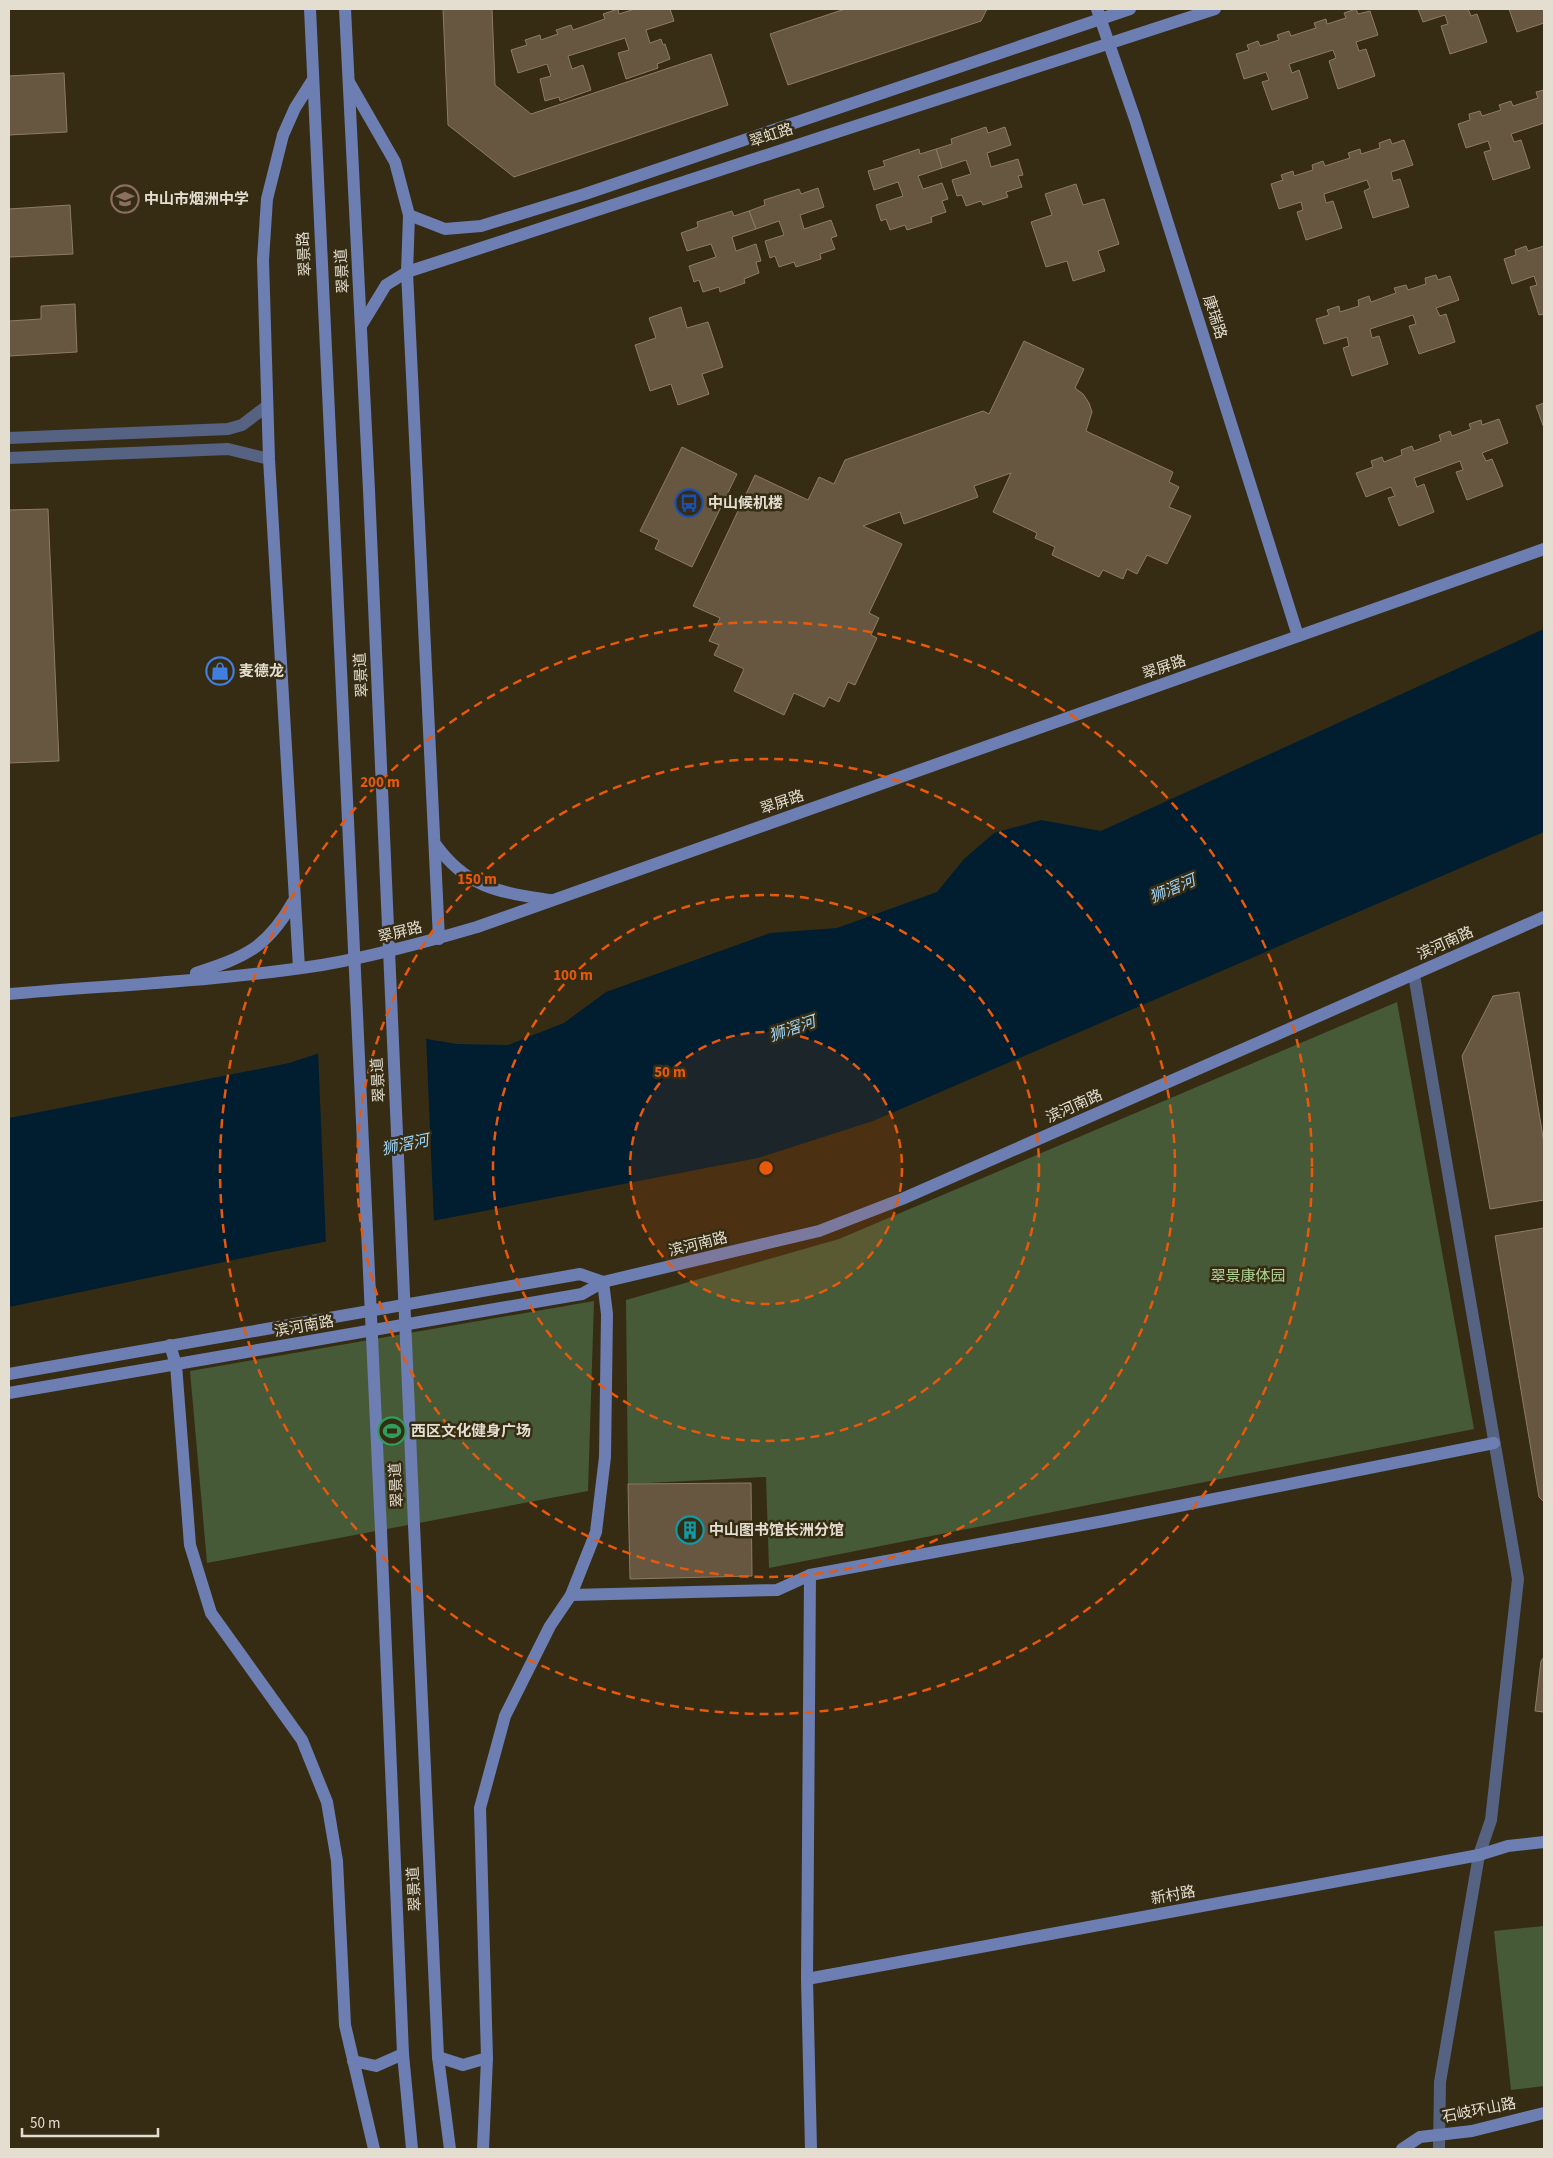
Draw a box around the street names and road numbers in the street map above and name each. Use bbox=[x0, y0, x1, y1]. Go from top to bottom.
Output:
street label: 翠虹路 bbox=[747, 119, 796, 152]
street label: 翠景路 bbox=[293, 231, 316, 277]
street label: 翠景道 bbox=[331, 248, 354, 294]
street label: 康瑞路 bbox=[1198, 293, 1231, 342]
street label: 翠屏路 bbox=[1139, 650, 1189, 685]
street label: 翠景道 bbox=[350, 652, 373, 698]
street label: 翠屏路 bbox=[757, 785, 807, 820]
street label: 翠屏路 bbox=[376, 917, 425, 948]
street label: 滨河南路 bbox=[1414, 922, 1477, 965]
street label: 翠景道 bbox=[367, 1057, 390, 1103]
street label: 滨河南路 bbox=[1043, 1085, 1106, 1128]
street label: 滨河南路 bbox=[666, 1227, 730, 1262]
street label: 滨河南路 bbox=[273, 1311, 335, 1342]
street label: 翠景道 bbox=[385, 1462, 408, 1508]
street label: 翠景道 bbox=[403, 1866, 426, 1912]
street label: 新村路 bbox=[1149, 1881, 1197, 1910]
street label: 石岐环山路 bbox=[1440, 2093, 1518, 2128]

